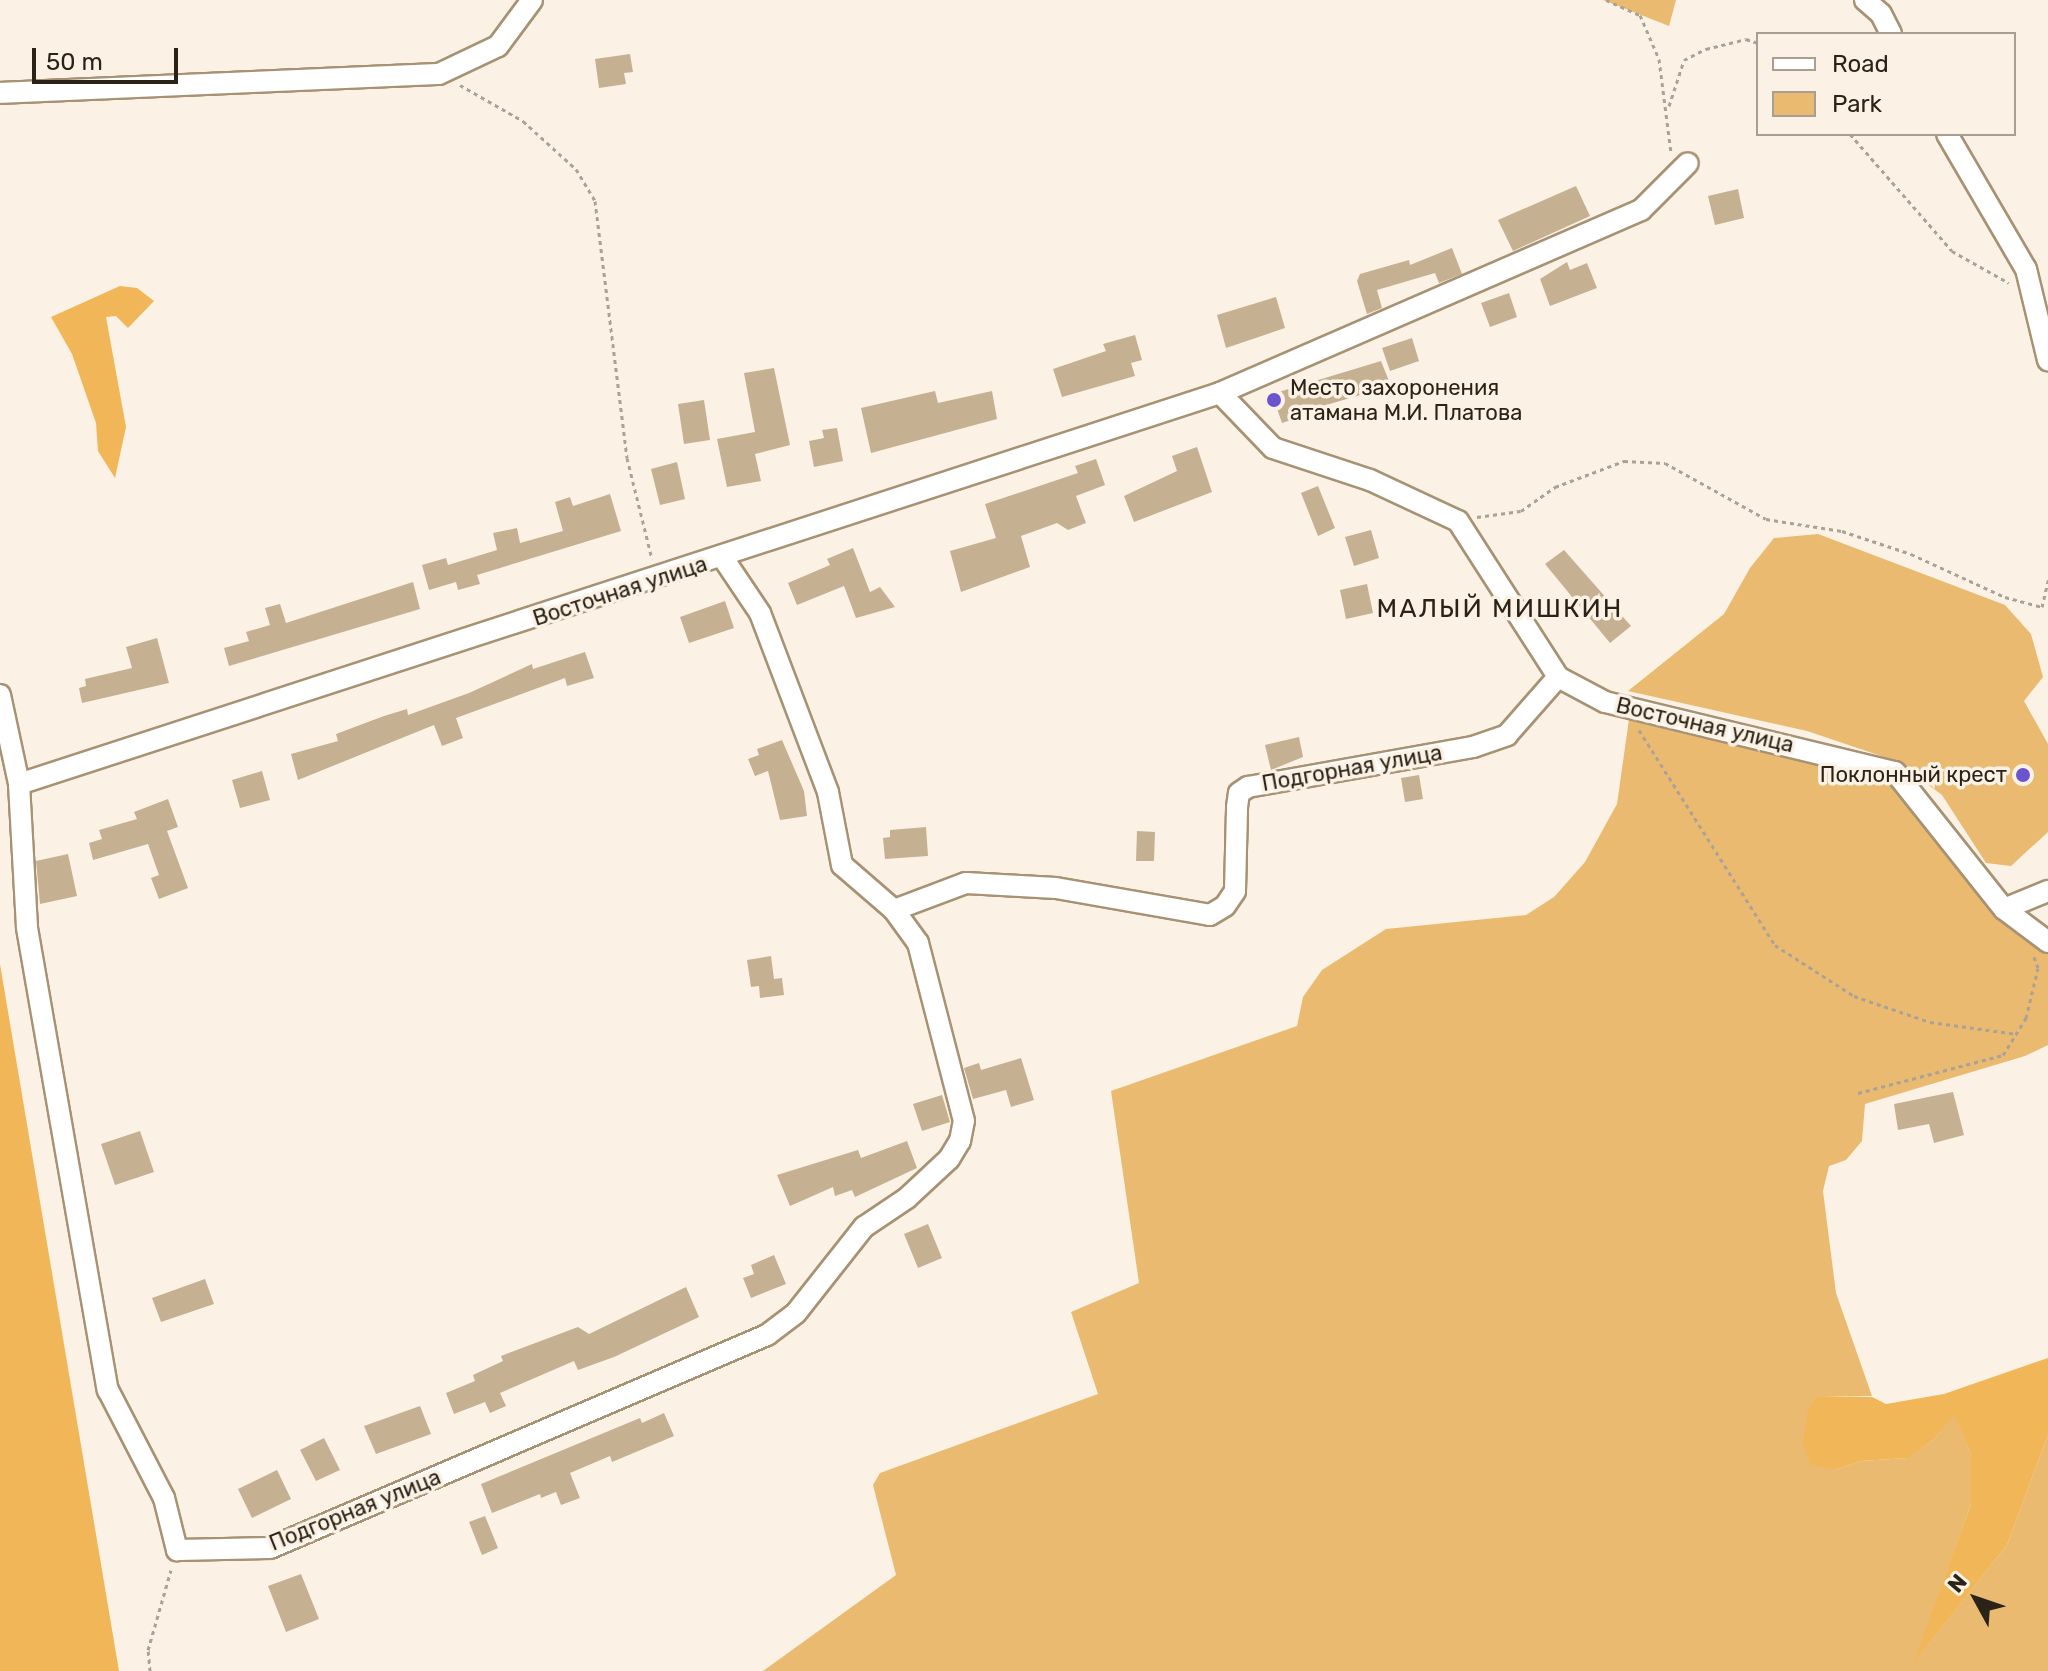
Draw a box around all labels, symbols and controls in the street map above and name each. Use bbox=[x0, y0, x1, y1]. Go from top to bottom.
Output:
scale bar bbox=[36, 32, 182, 82]
legend bbox=[1756, 32, 2016, 136]
text: 50 m bbox=[46, 48, 103, 76]
text: Road bbox=[1832, 50, 1889, 78]
text: Park bbox=[1832, 90, 1882, 118]
place label: Место захоронения атамана М.И. Платова bbox=[1290, 374, 1522, 426]
marker: Место захоронения атамана М.И. Платова bbox=[1265, 391, 1283, 409]
street label: Восточная улица bbox=[530, 550, 710, 632]
district label: МАЛЫЙ МИШКИН bbox=[1377, 593, 1623, 625]
street label: Восточная улица bbox=[1614, 692, 1796, 758]
street label: Подгорная улица bbox=[1260, 739, 1444, 797]
place label: Поклонный крест bbox=[1820, 762, 2007, 788]
marker: Поклонный крест bbox=[2014, 766, 2032, 784]
street label: Подгорная улица bbox=[265, 1464, 445, 1556]
north arrow bbox=[1936, 1559, 2016, 1639]
text: N bbox=[1942, 1569, 1973, 1598]

